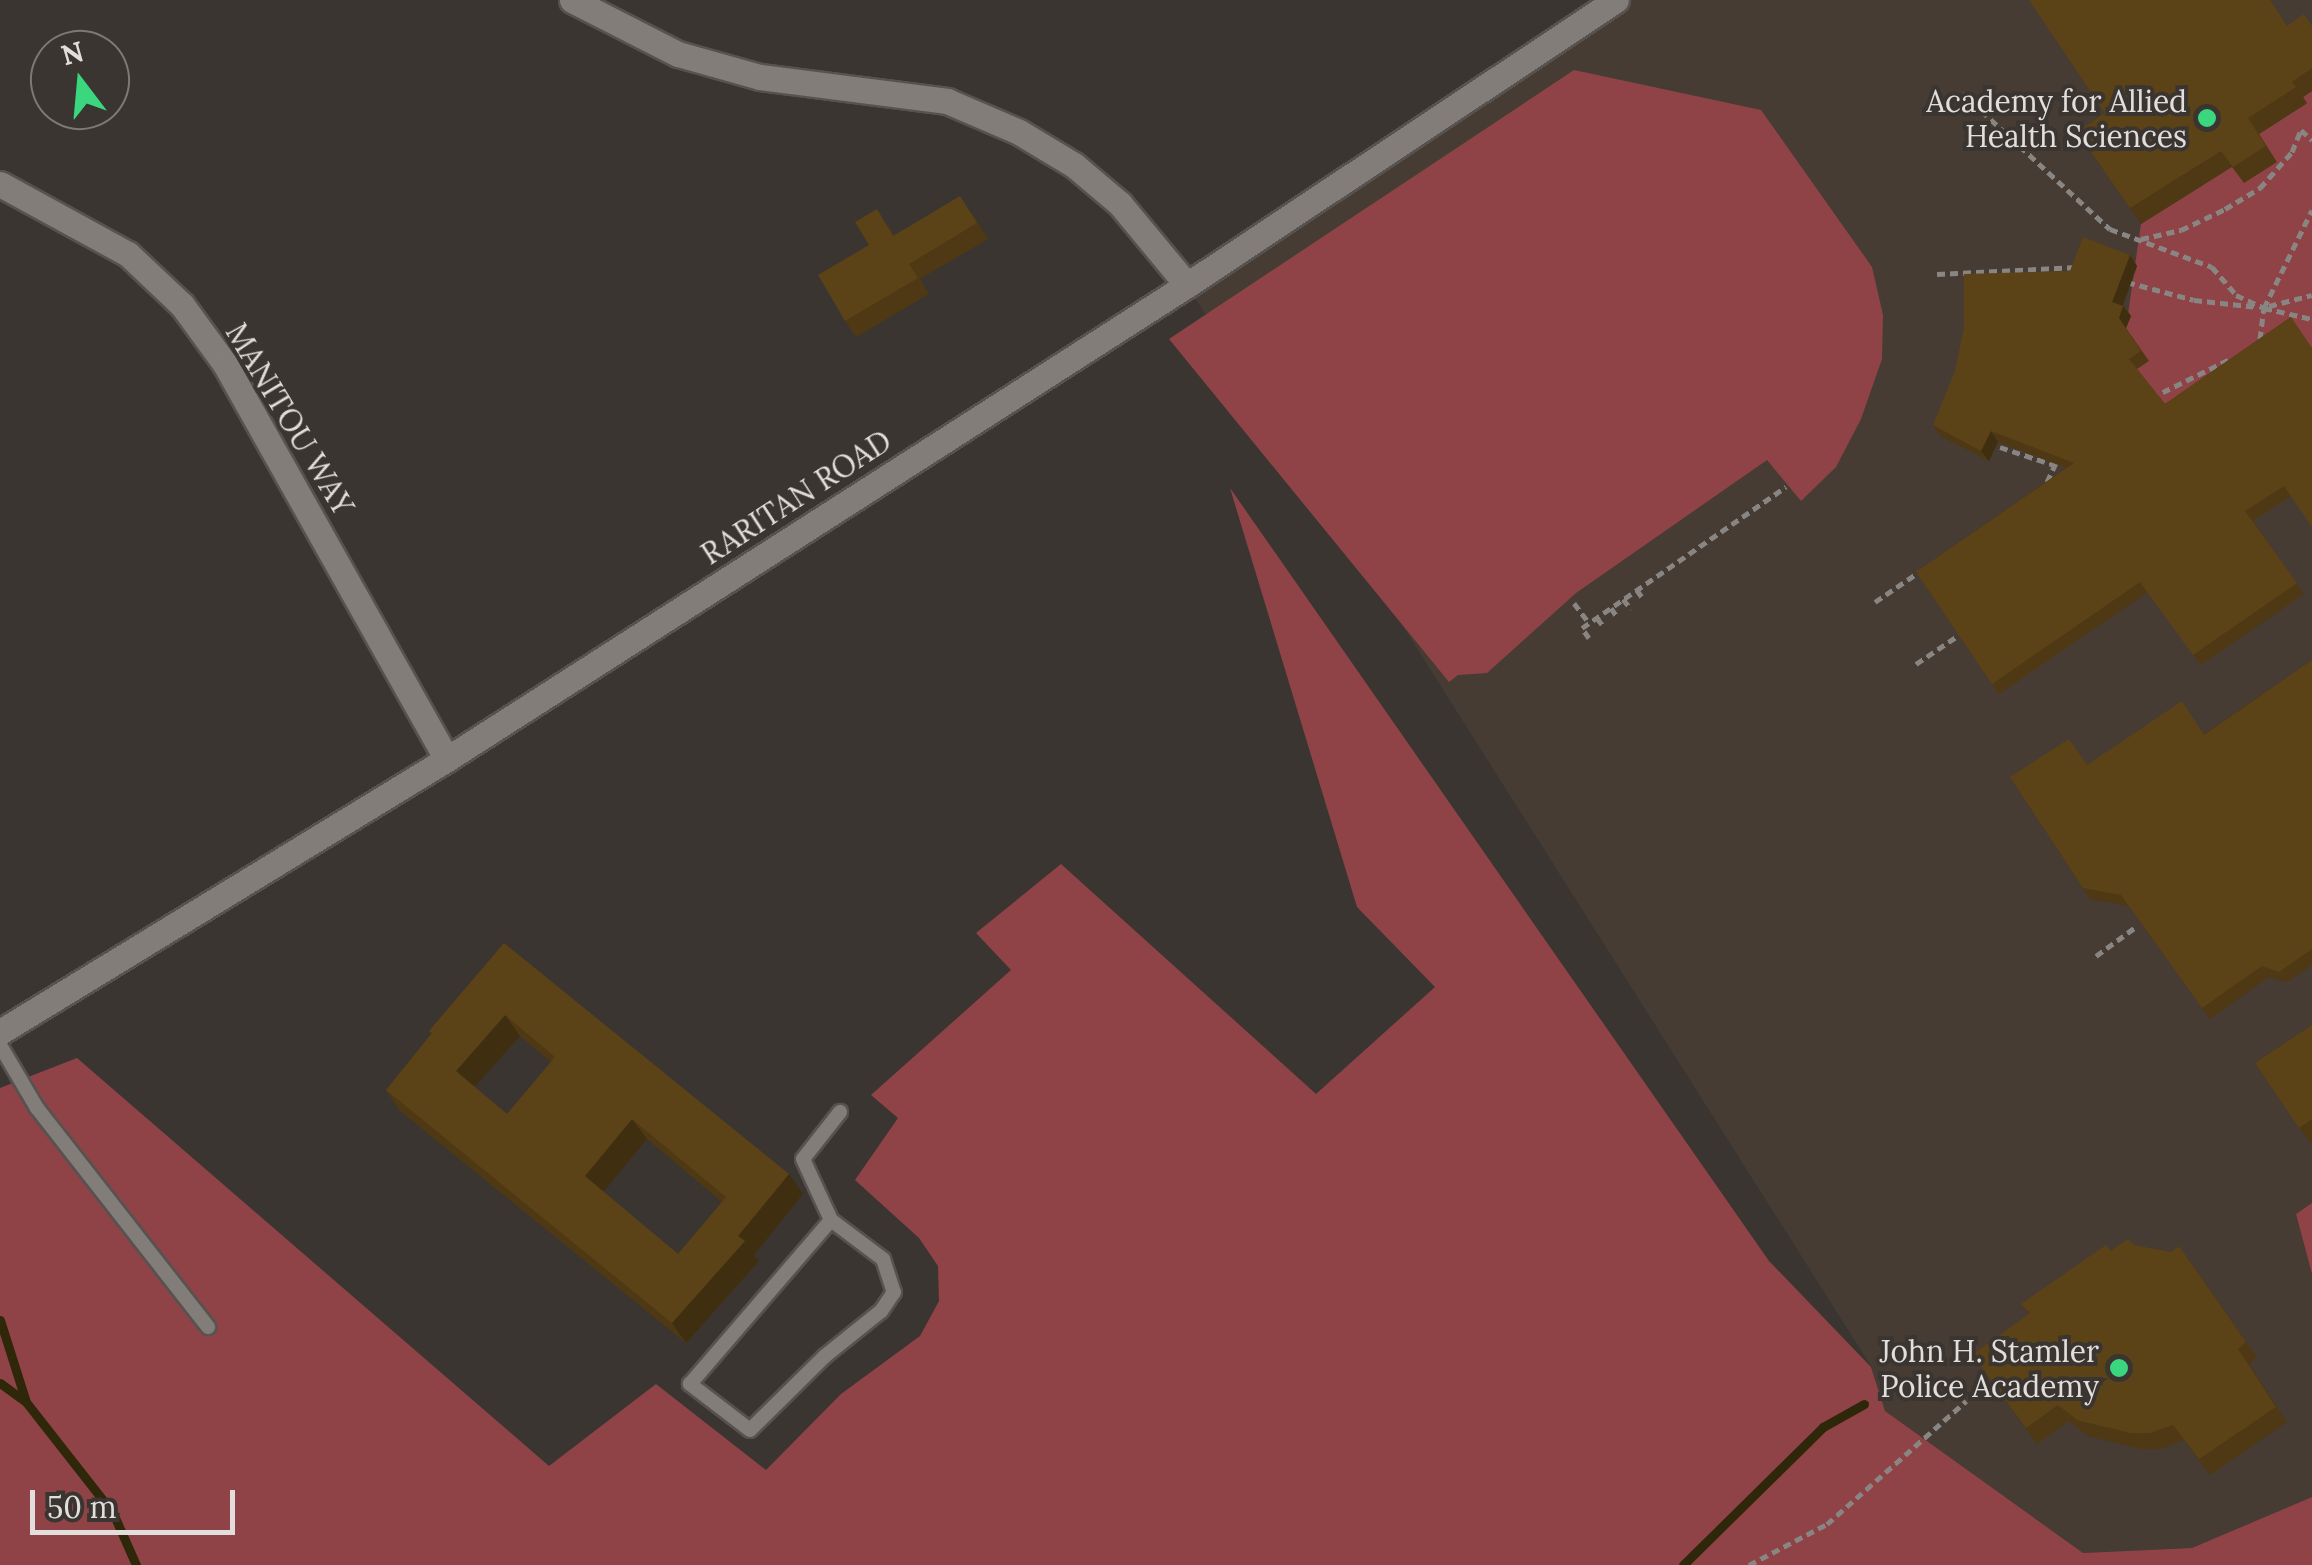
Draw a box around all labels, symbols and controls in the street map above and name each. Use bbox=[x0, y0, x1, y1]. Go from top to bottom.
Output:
north arrow bbox=[30, 30, 130, 130]
text: N bbox=[57, 33, 88, 73]
place label: Academy for Allied Health Sciences bbox=[1926, 83, 2187, 154]
marker: Academy for Allied Health Sciences bbox=[2196, 107, 2218, 129]
street label: MANITOU WAY bbox=[218, 316, 362, 522]
street label: RARITAN ROAD bbox=[694, 422, 898, 572]
place label: John H. Stamler Police Academy bbox=[1879, 1333, 2099, 1404]
marker: John H. Stamler Police Academy bbox=[2108, 1357, 2130, 1379]
scale bar bbox=[35, 1470, 240, 1532]
text: 50 m bbox=[47, 1488, 117, 1526]

